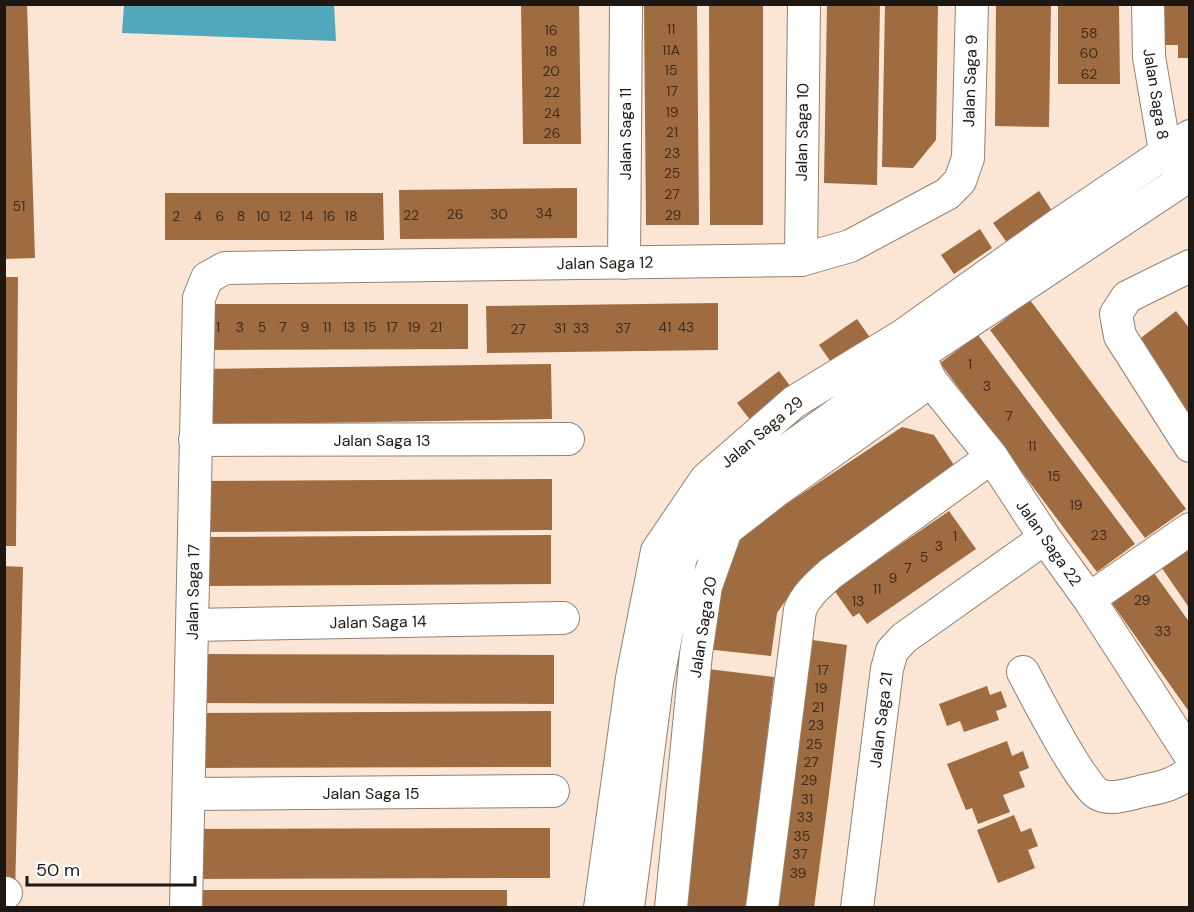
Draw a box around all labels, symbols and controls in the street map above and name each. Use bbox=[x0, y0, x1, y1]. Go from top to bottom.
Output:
house number: 11 bbox=[667, 20, 675, 38]
house number: 16 bbox=[544, 21, 558, 39]
house number: 58 bbox=[1080, 24, 1098, 42]
street label: Jalan Saga 9 bbox=[958, 34, 982, 128]
house number: 11A bbox=[662, 41, 680, 59]
house number: 18 bbox=[545, 42, 557, 60]
house number: 60 bbox=[1080, 44, 1098, 62]
street label: Jalan Saga 8 bbox=[1138, 47, 1174, 141]
house number: 15 bbox=[665, 61, 677, 79]
house number: 20 bbox=[542, 62, 560, 80]
house number: 62 bbox=[1081, 65, 1097, 83]
house number: 17 bbox=[666, 82, 678, 100]
house number: 22 bbox=[544, 83, 560, 101]
street label: Jalan Saga 10 bbox=[791, 83, 813, 181]
street label: Jalan Saga 11 bbox=[615, 88, 636, 180]
house number: 19 bbox=[665, 103, 679, 121]
house number: 24 bbox=[544, 104, 561, 122]
house number: 21 bbox=[666, 123, 678, 141]
house number: 26 bbox=[544, 124, 560, 142]
house number: 23 bbox=[664, 144, 680, 162]
house number: 25 bbox=[664, 164, 680, 182]
house number: 27 bbox=[664, 185, 680, 203]
house number: 51 bbox=[13, 197, 25, 215]
house number: 34 bbox=[536, 204, 553, 222]
house number: 26 bbox=[447, 205, 463, 223]
house number: 30 bbox=[490, 205, 508, 223]
house number: 22 bbox=[403, 206, 419, 224]
house number: 29 bbox=[665, 206, 682, 224]
house number: 2 bbox=[172, 207, 180, 225]
house number: 4 bbox=[194, 207, 203, 225]
house number: 6 bbox=[216, 207, 224, 225]
house number: 8 bbox=[237, 207, 245, 225]
house number: 10 bbox=[256, 207, 270, 225]
house number: 12 bbox=[279, 207, 291, 225]
house number: 14 bbox=[301, 207, 314, 225]
house number: 16 bbox=[322, 207, 336, 225]
house number: 18 bbox=[345, 207, 357, 225]
street label: Jalan Saga 12 bbox=[557, 252, 653, 274]
house number: 1 bbox=[216, 318, 220, 336]
house number: 3 bbox=[236, 318, 244, 336]
house number: 5 bbox=[258, 318, 266, 336]
house number: 7 bbox=[279, 318, 287, 336]
house number: 9 bbox=[301, 318, 310, 336]
house number: 11 bbox=[323, 318, 331, 336]
house number: 13 bbox=[343, 318, 355, 336]
house number: 15 bbox=[364, 318, 376, 336]
house number: 17 bbox=[386, 318, 398, 336]
house number: 19 bbox=[407, 318, 421, 336]
house number: 21 bbox=[430, 318, 442, 336]
house number: 41 bbox=[659, 318, 671, 336]
house number: 43 bbox=[678, 318, 694, 336]
house number: 31 bbox=[554, 319, 566, 337]
house number: 33 bbox=[573, 319, 589, 337]
house number: 37 bbox=[615, 319, 631, 337]
house number: 27 bbox=[510, 320, 526, 338]
house number: 1 bbox=[968, 355, 972, 373]
house number: 3 bbox=[983, 377, 991, 395]
street label: Jalan Saga 29 bbox=[716, 391, 808, 473]
house number: 7 bbox=[1005, 407, 1013, 425]
street label: Jalan Saga 13 bbox=[334, 430, 430, 451]
house number: 11 bbox=[1028, 437, 1036, 455]
house number: 15 bbox=[1048, 467, 1060, 485]
street label: Jalan Saga 22 bbox=[1012, 496, 1086, 590]
house number: 19 bbox=[1069, 496, 1083, 514]
house number: 23 bbox=[1091, 526, 1107, 544]
house number: 1 bbox=[953, 527, 957, 545]
house number: 3 bbox=[935, 537, 943, 555]
street label: Jalan Saga 17 bbox=[182, 544, 204, 640]
house number: 5 bbox=[920, 548, 928, 566]
house number: 7 bbox=[904, 559, 912, 577]
house number: 9 bbox=[889, 569, 898, 587]
street label: Jalan Saga 20 bbox=[685, 575, 721, 679]
house number: 11 bbox=[873, 580, 881, 598]
house number: 29 bbox=[1134, 591, 1151, 609]
house number: 13 bbox=[852, 592, 864, 610]
street label: Jalan Saga 14 bbox=[329, 611, 427, 633]
house number: 33 bbox=[1155, 622, 1171, 640]
house number: 17 bbox=[817, 661, 829, 679]
street label: Jalan Saga 21 bbox=[865, 671, 897, 769]
house number: 19 bbox=[814, 679, 828, 697]
house number: 21 bbox=[812, 698, 824, 716]
house number: 23 bbox=[808, 716, 824, 734]
house number: 25 bbox=[806, 735, 822, 753]
house number: 27 bbox=[803, 753, 819, 771]
house number: 29 bbox=[801, 771, 818, 789]
street label: Jalan Saga 15 bbox=[322, 783, 420, 804]
house number: 31 bbox=[801, 790, 813, 808]
house number: 33 bbox=[797, 808, 813, 826]
house number: 35 bbox=[794, 827, 810, 845]
house number: 37 bbox=[792, 845, 808, 863]
scale bar bbox=[27, 849, 195, 887]
text: 50 m bbox=[36, 858, 80, 882]
house number: 39 bbox=[790, 864, 807, 882]

